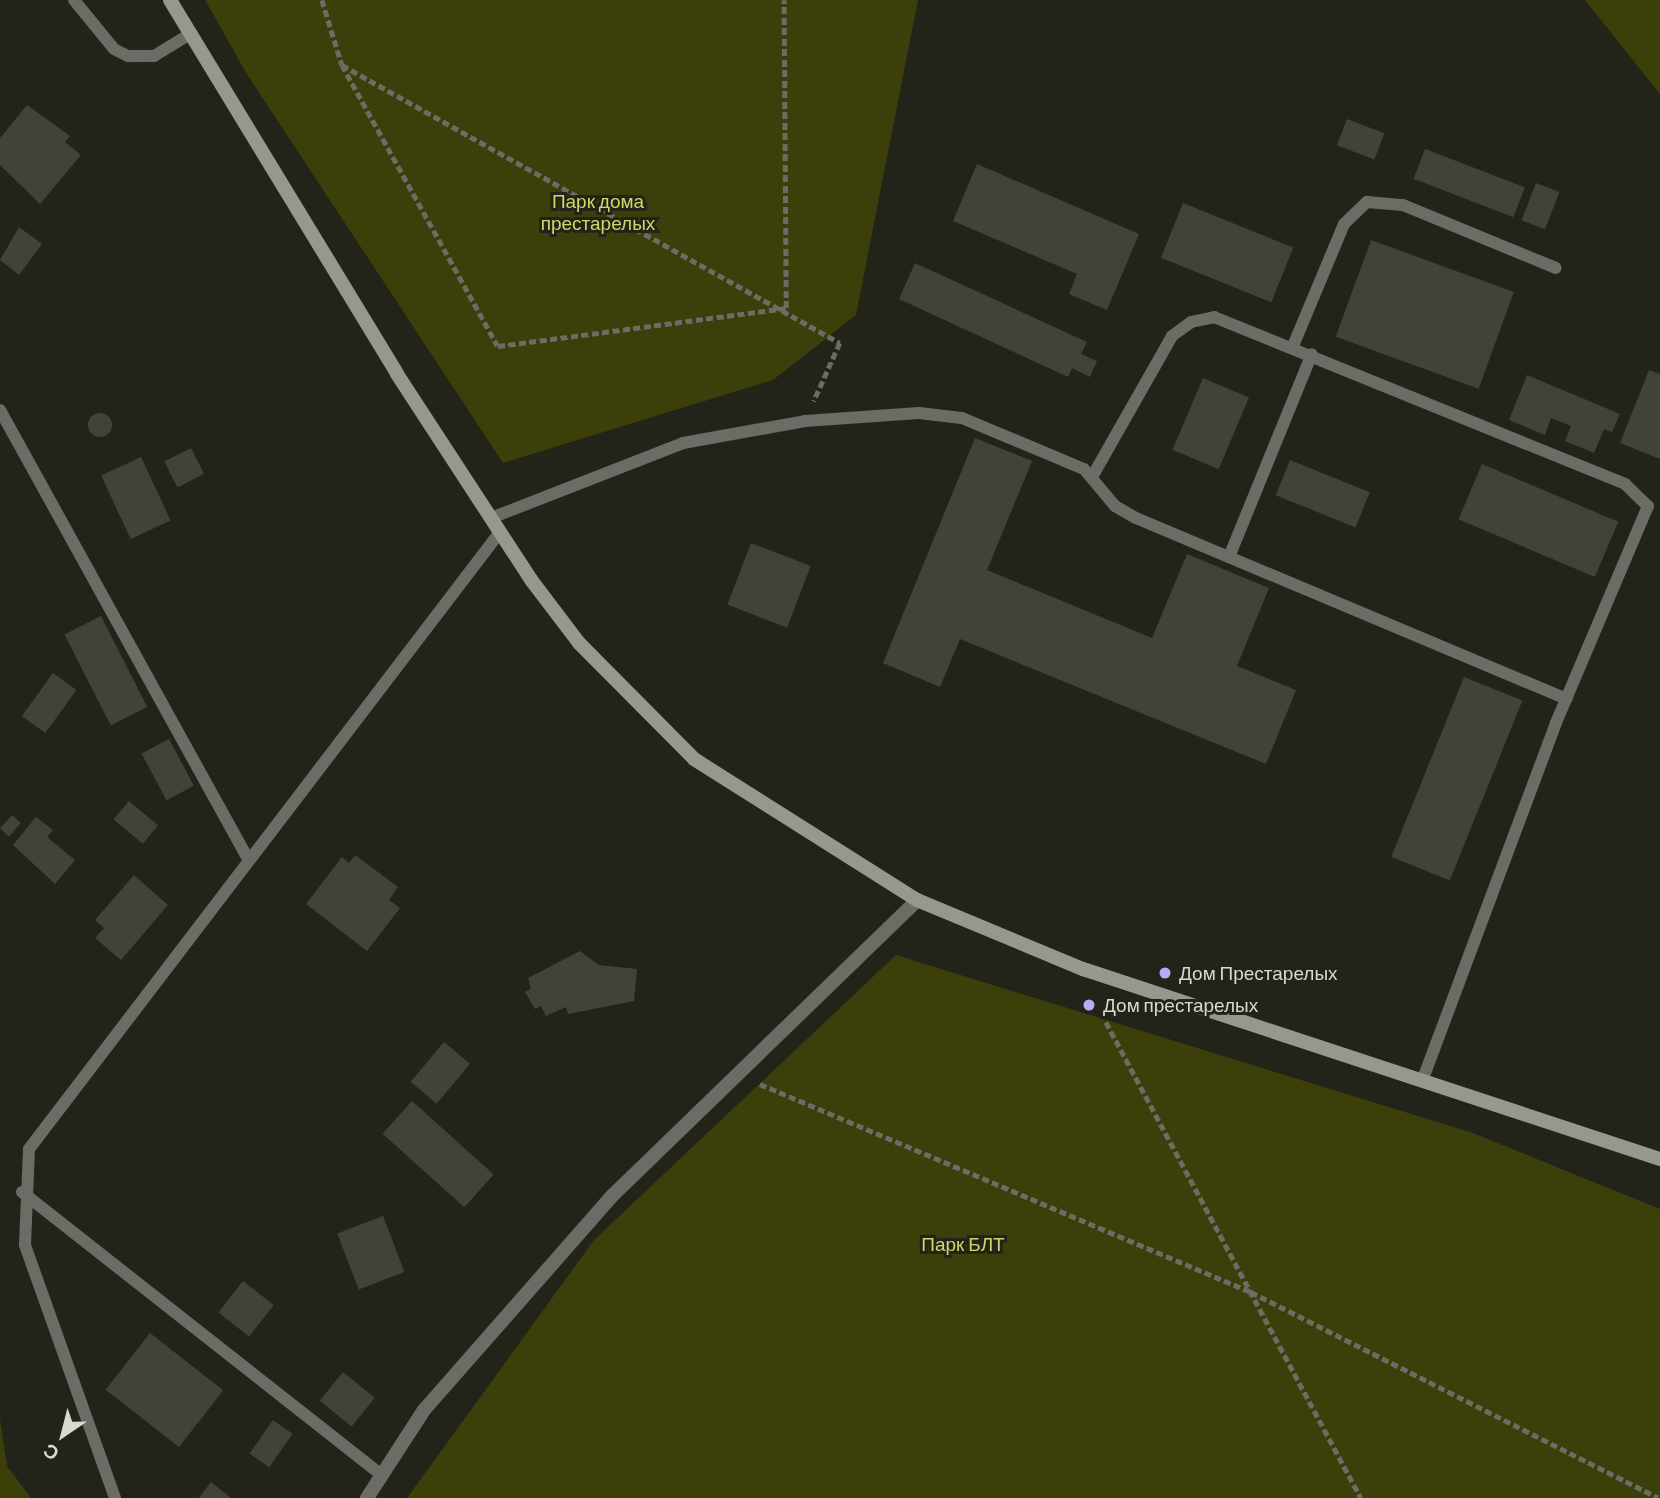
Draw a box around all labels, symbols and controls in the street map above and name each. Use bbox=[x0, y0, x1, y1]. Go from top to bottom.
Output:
park label: Парк дома престарелых bbox=[541, 190, 655, 234]
place label: Дом Престарелых bbox=[1179, 962, 1338, 984]
marker: Дом Престарелых bbox=[1157, 965, 1173, 981]
place label: Дом престарелых bbox=[1103, 994, 1258, 1016]
marker: Дом престарелых bbox=[1081, 997, 1097, 1013]
park label: Парк БЛТ bbox=[921, 1233, 1005, 1255]
north arrow bbox=[28, 1400, 98, 1470]
text: С bbox=[38, 1439, 63, 1466]

